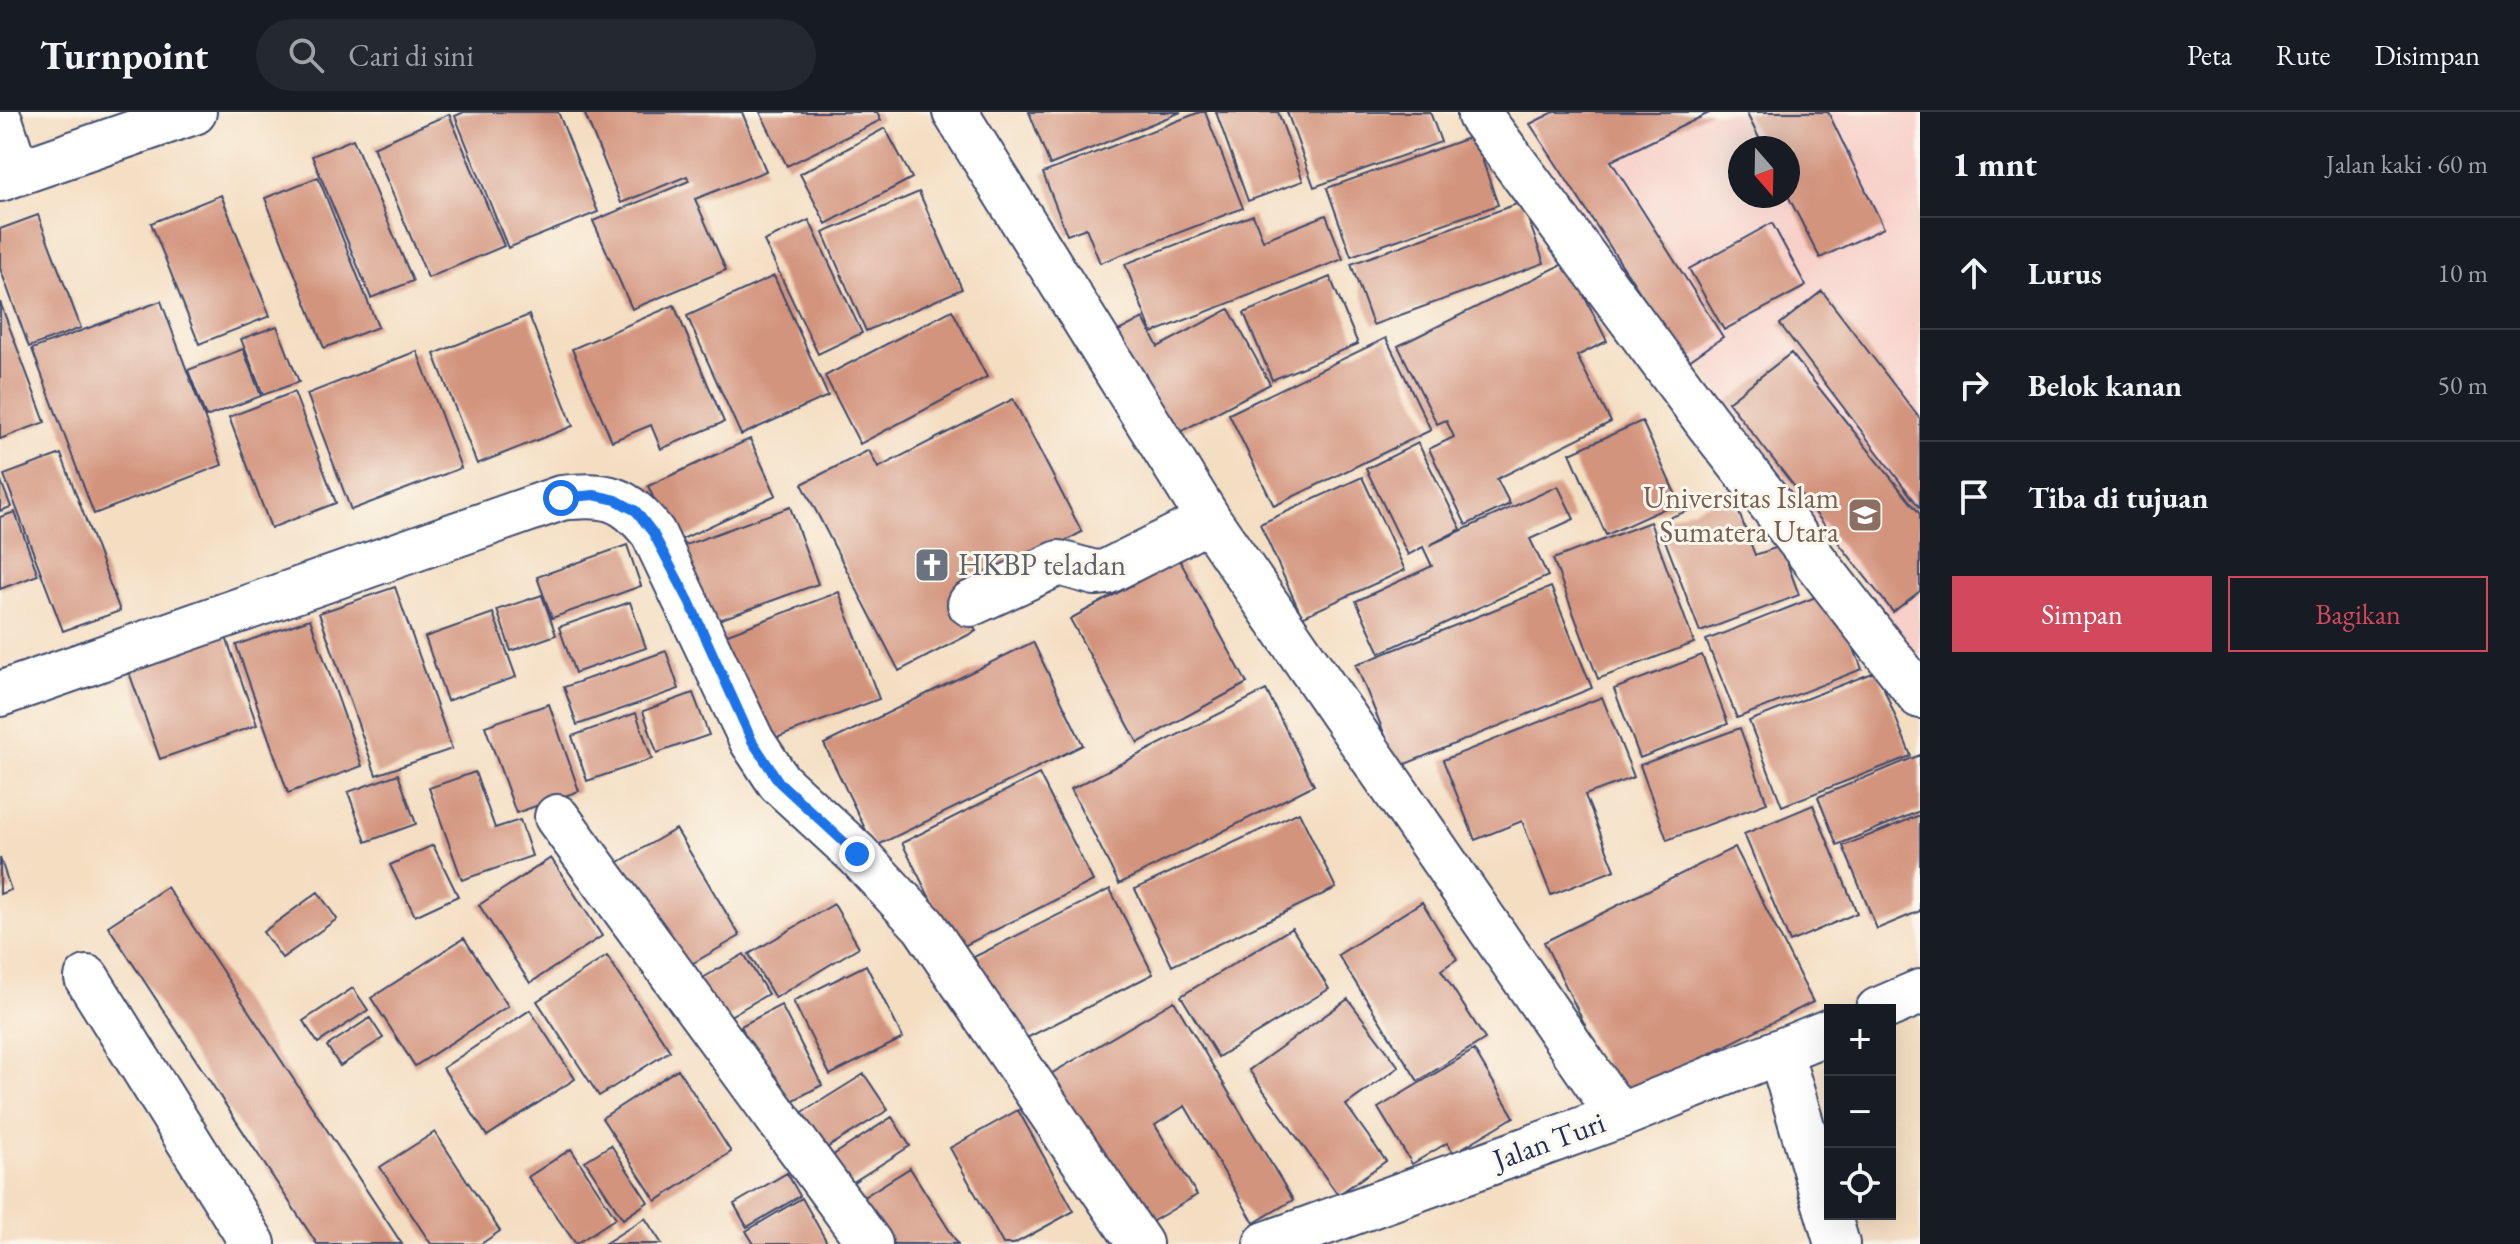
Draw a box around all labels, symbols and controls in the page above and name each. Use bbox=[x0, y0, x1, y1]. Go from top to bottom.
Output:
search box bbox=[256, 19, 816, 91]
text: Turnpoint bbox=[40, 31, 208, 80]
icon: search bbox=[284, 33, 328, 77]
text: Cari di sini bbox=[348, 36, 474, 75]
text: Peta bbox=[2187, 37, 2232, 73]
text: Rute bbox=[2276, 37, 2330, 73]
text: Disimpan bbox=[2374, 37, 2480, 73]
north arrow bbox=[1728, 136, 1800, 208]
text: 1 mnt bbox=[1952, 142, 2037, 186]
text: Jalan kaki · 60 m bbox=[2326, 147, 2488, 181]
icon: ahead bbox=[1952, 251, 1996, 295]
text: Lurus bbox=[2028, 254, 2102, 293]
text: 10 m bbox=[2438, 256, 2488, 290]
icon: right bbox=[1952, 363, 1996, 407]
text: Belok kanan bbox=[2028, 366, 2182, 405]
text: 50 m bbox=[2438, 368, 2488, 402]
icon: arrive bbox=[1952, 475, 1996, 519]
place label: Universitas Islam Sumatera Utara bbox=[1643, 478, 1839, 551]
text: Tiba di tujuan bbox=[2028, 478, 2208, 517]
route start bbox=[543, 480, 579, 516]
school or university icon: Universitas Islam Sumatera Utara bbox=[1846, 496, 1884, 534]
place label: HKBP teladan bbox=[958, 545, 1126, 584]
church icon: HKBP teladan bbox=[913, 546, 951, 584]
button: Simpan bbox=[1952, 576, 2212, 652]
button: Bagikan bbox=[2228, 576, 2488, 652]
route end bbox=[839, 836, 875, 872]
map controls bbox=[1824, 1004, 1896, 1220]
button: + bbox=[1824, 1004, 1896, 1076]
button: − bbox=[1824, 1076, 1896, 1148]
street label: Jalan Turi bbox=[1485, 1102, 1610, 1180]
button: locate bbox=[1824, 1148, 1896, 1220]

